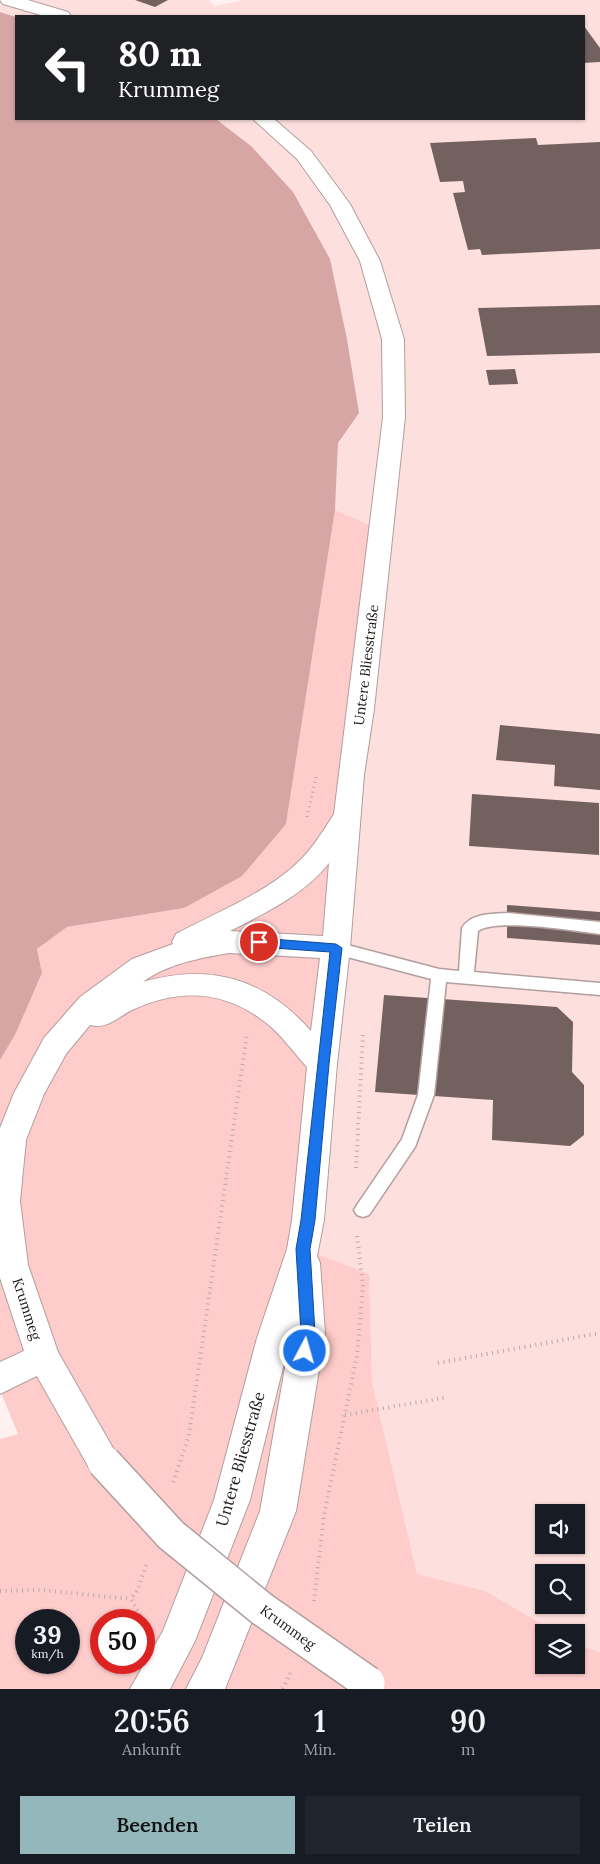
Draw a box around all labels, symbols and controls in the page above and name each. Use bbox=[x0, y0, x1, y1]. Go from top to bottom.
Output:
text: 80 m bbox=[118, 31, 202, 76]
icon: left bbox=[35, 35, 100, 100]
text: Krummeg bbox=[118, 75, 219, 103]
street label: Untere Bliesstraße bbox=[350, 603, 382, 727]
pin bbox=[238, 921, 280, 963]
icon: arrive bbox=[245, 928, 273, 956]
street label: Krummeg bbox=[8, 1276, 46, 1343]
position arrow bbox=[278, 1324, 330, 1376]
street label: Untere Bliesstraße bbox=[211, 1389, 269, 1529]
map controls bbox=[535, 1504, 585, 1674]
button: sound bbox=[535, 1504, 585, 1554]
button: search bbox=[535, 1564, 585, 1614]
street label: Krummeg bbox=[257, 1601, 320, 1653]
speed limit sign: 50 bbox=[90, 1609, 155, 1674]
text: 39 bbox=[33, 1619, 62, 1651]
button: layers bbox=[535, 1624, 585, 1674]
text: km/h bbox=[31, 1646, 64, 1661]
text: 20:56 bbox=[114, 1702, 190, 1740]
text: 1 bbox=[314, 1702, 326, 1740]
text: 90 bbox=[450, 1702, 486, 1740]
text: Ankunft bbox=[122, 1739, 181, 1759]
text: Min. bbox=[303, 1739, 336, 1759]
text: m bbox=[461, 1739, 475, 1759]
button: Beenden bbox=[20, 1796, 295, 1854]
button: Teilen bbox=[305, 1796, 580, 1854]

